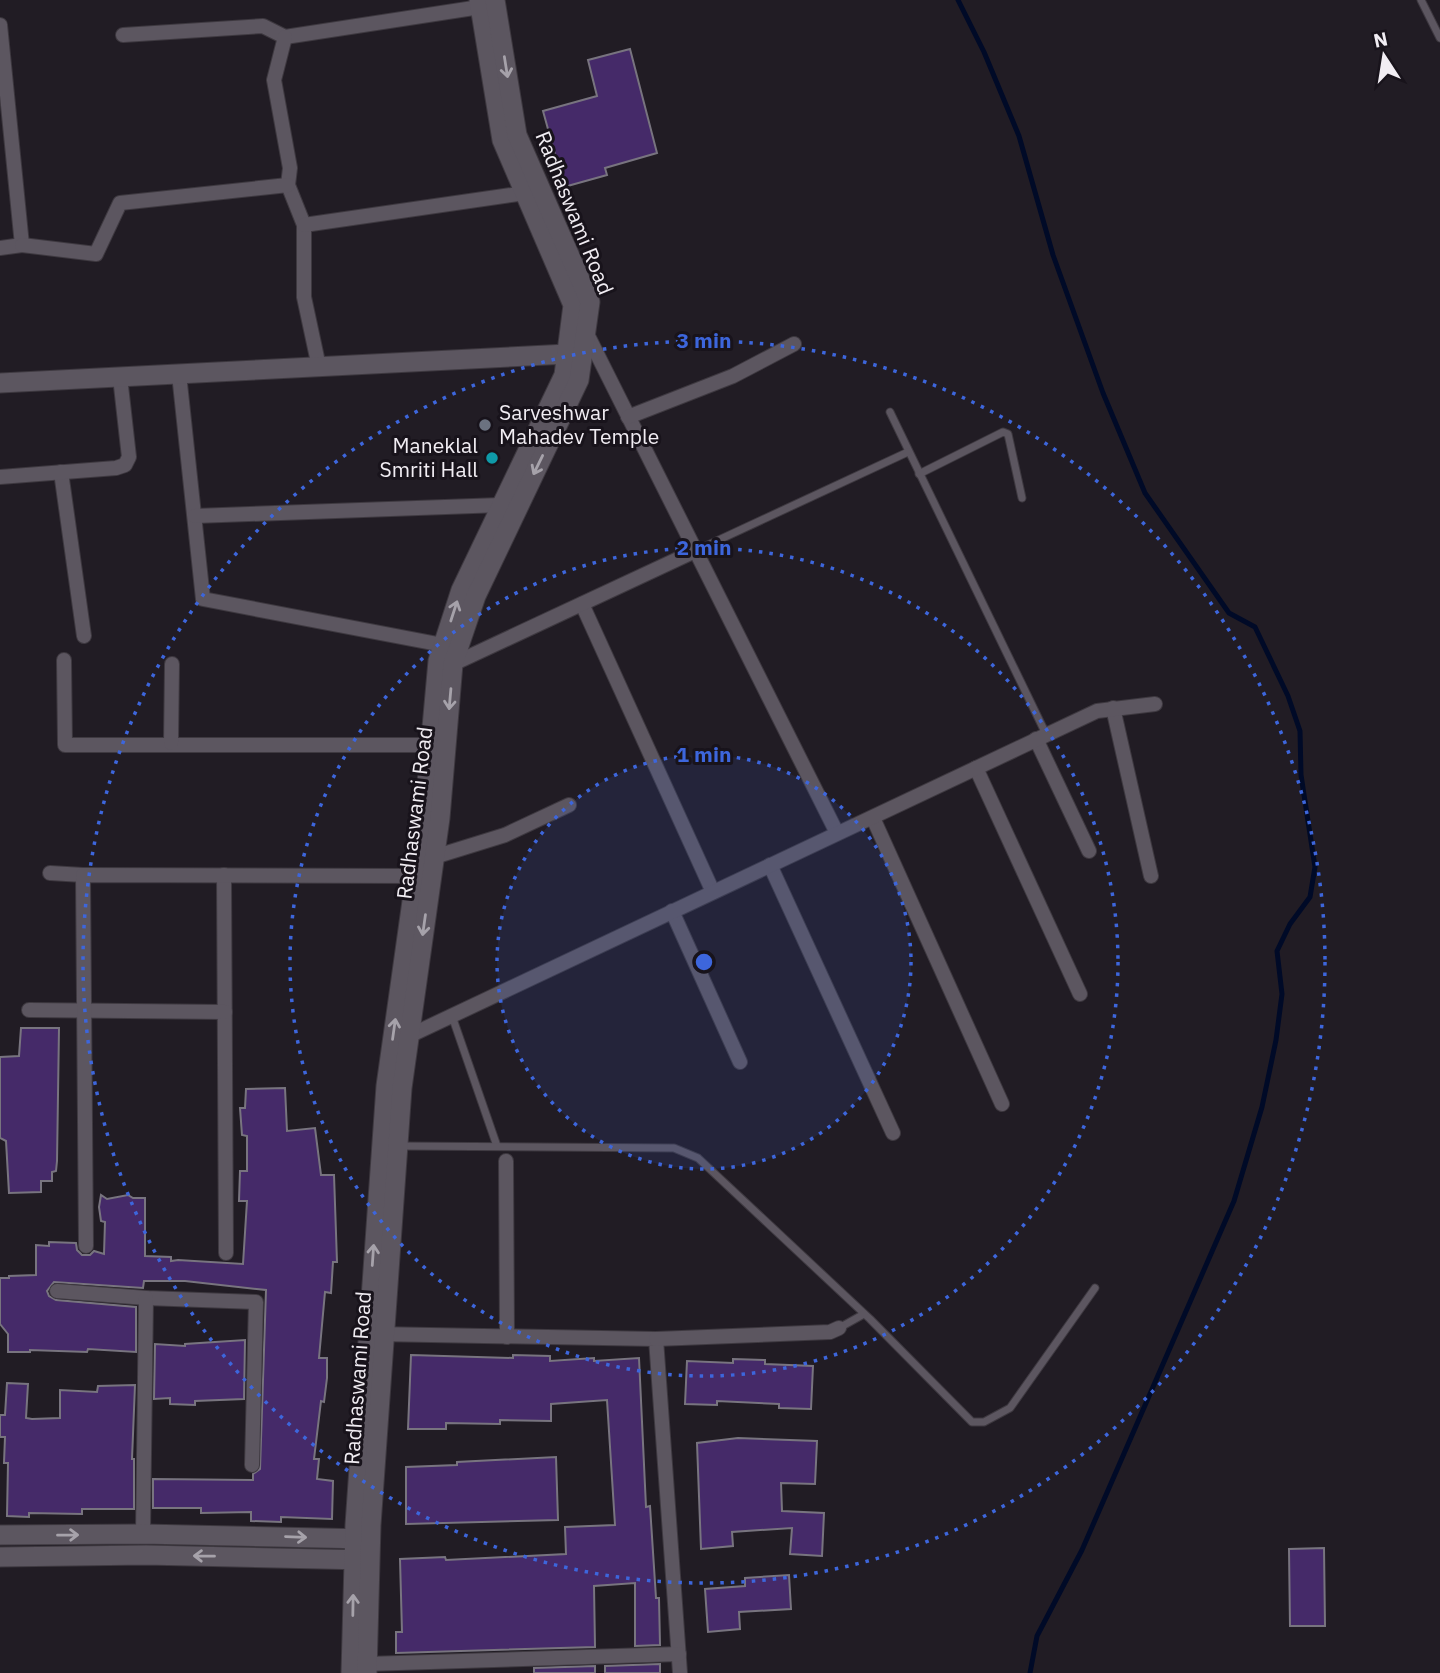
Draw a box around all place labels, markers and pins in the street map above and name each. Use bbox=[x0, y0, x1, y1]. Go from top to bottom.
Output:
place label: Sarveshwar Mahadev Temple bbox=[499, 398, 659, 450]
marker: Sarveshwar Mahadev Temple bbox=[477, 417, 493, 433]
place label: Maneklal Smriti Hall bbox=[380, 431, 478, 483]
marker: Maneklal Smriti Hall bbox=[484, 450, 500, 466]
centre of rings bbox=[692, 950, 716, 974]

